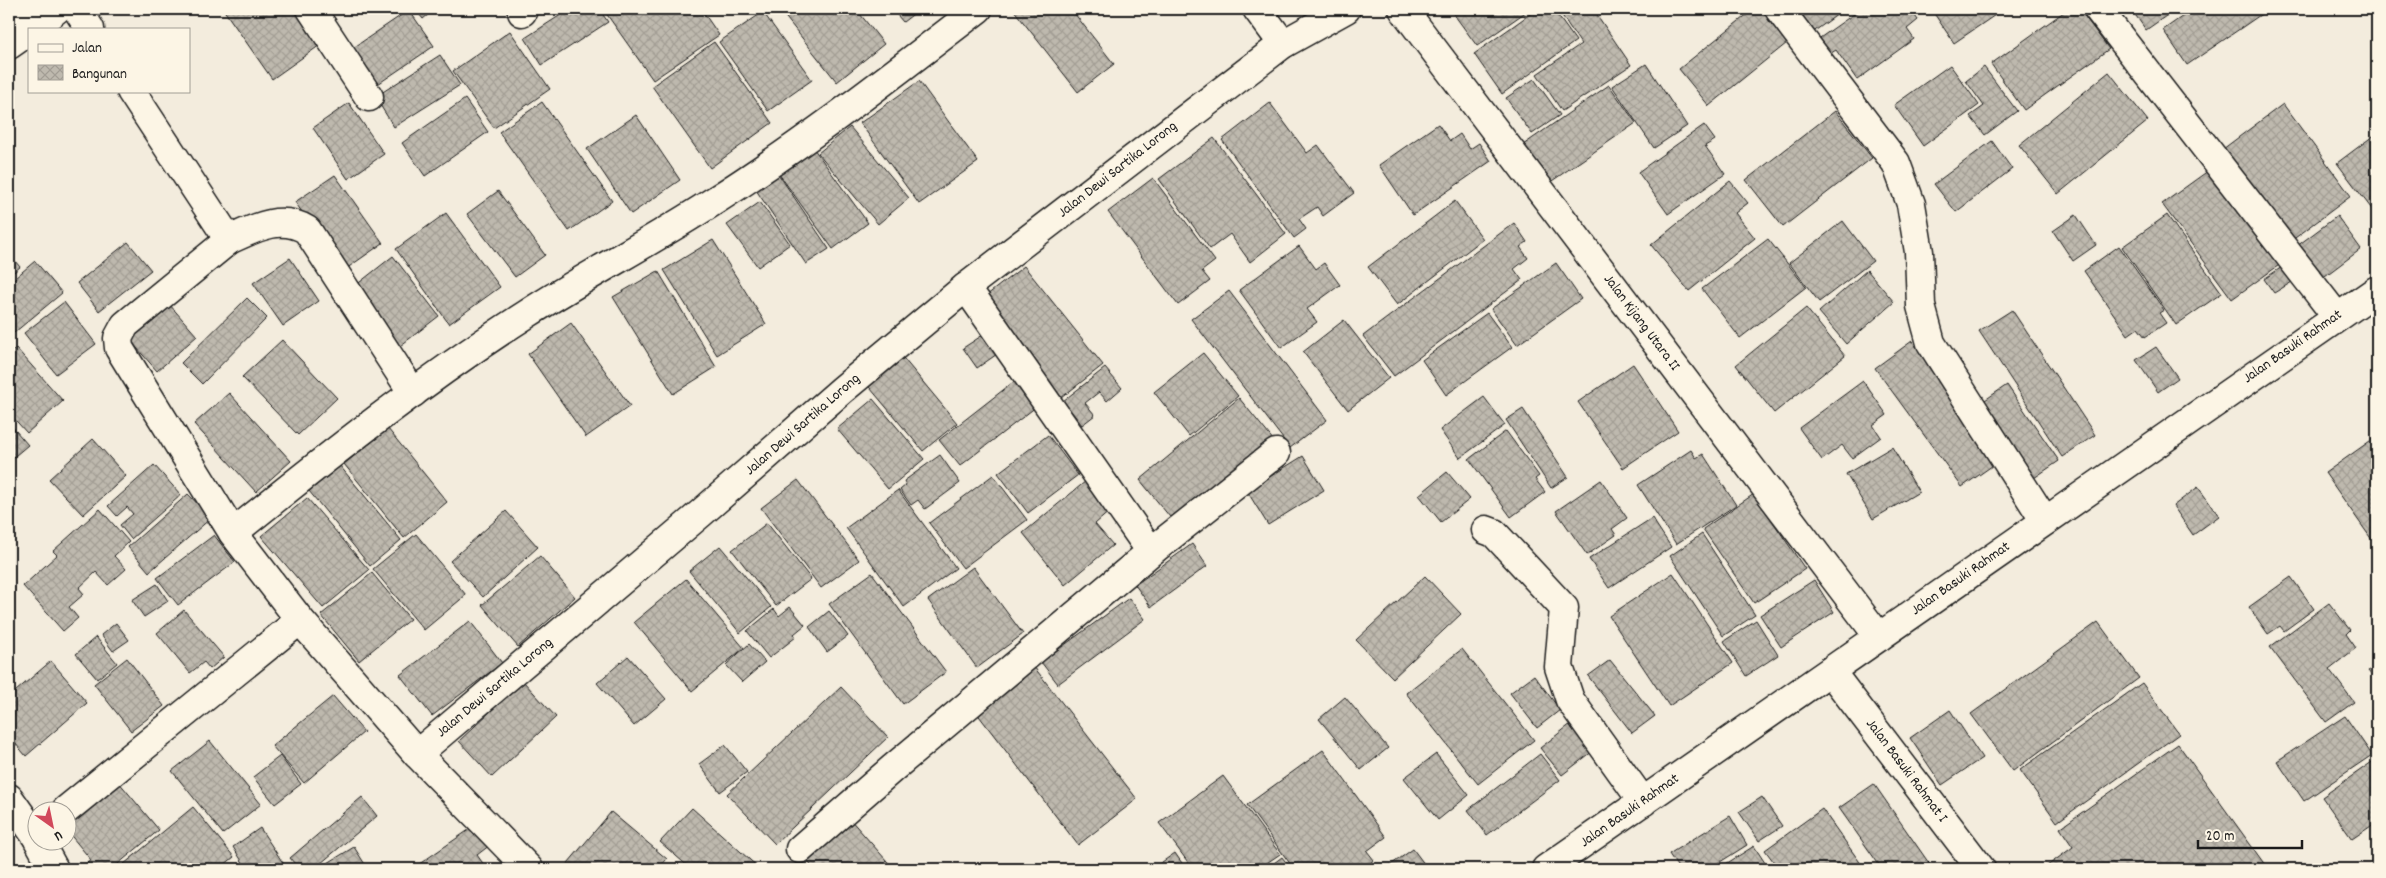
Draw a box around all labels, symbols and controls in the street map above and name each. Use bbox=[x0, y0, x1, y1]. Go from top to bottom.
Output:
legend bbox=[28, 28, 190, 92]
text: Jalan bbox=[72, 38, 102, 60]
text: Bangunan bbox=[72, 64, 127, 86]
street label: Jalan Dewi Sartika Lorong bbox=[1054, 116, 1182, 224]
street label: Jalan Kijang Utara II bbox=[1597, 270, 1685, 376]
street label: Jalan Basuki Rahmat bbox=[2239, 304, 2348, 390]
street label: Jalan Dewi Sartika Lorong bbox=[741, 369, 865, 481]
street label: Jalan Basuki Rahmat bbox=[1907, 536, 2016, 622]
street label: Jalan Dewi Sartika Lorong bbox=[432, 633, 558, 743]
street label: Jalan Basuki Rahmat I bbox=[1860, 715, 1953, 828]
street label: Jalan Basuki Rahmat bbox=[1576, 768, 1685, 854]
north arrow bbox=[28, 800, 78, 850]
scale bar bbox=[2198, 818, 2302, 850]
text: U bbox=[50, 825, 66, 846]
text: 20 m bbox=[2206, 826, 2234, 848]

